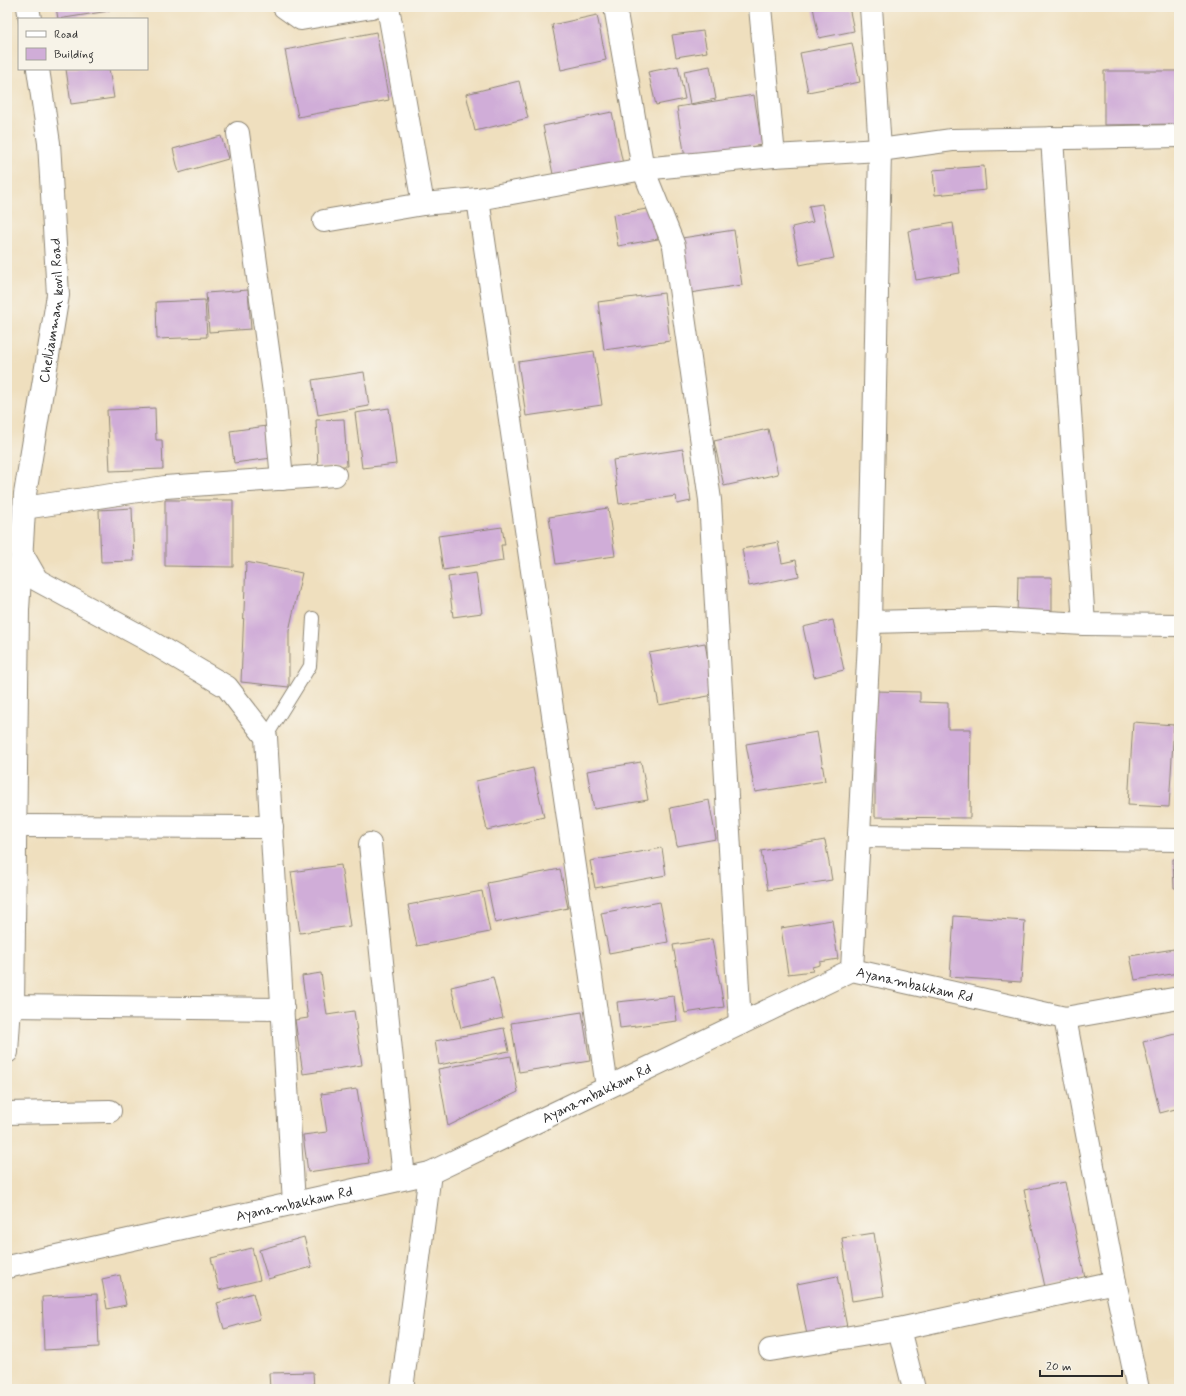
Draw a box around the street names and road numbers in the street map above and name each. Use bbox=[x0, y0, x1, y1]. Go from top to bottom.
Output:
street label: Chelliamman kovil Road bbox=[36, 237, 68, 384]
street label: Ayanambakkam Rd bbox=[854, 963, 975, 1007]
street label: Ayanambakkam Rd bbox=[539, 1060, 654, 1128]
street label: Ayanambakkam Rd bbox=[234, 1182, 354, 1226]

